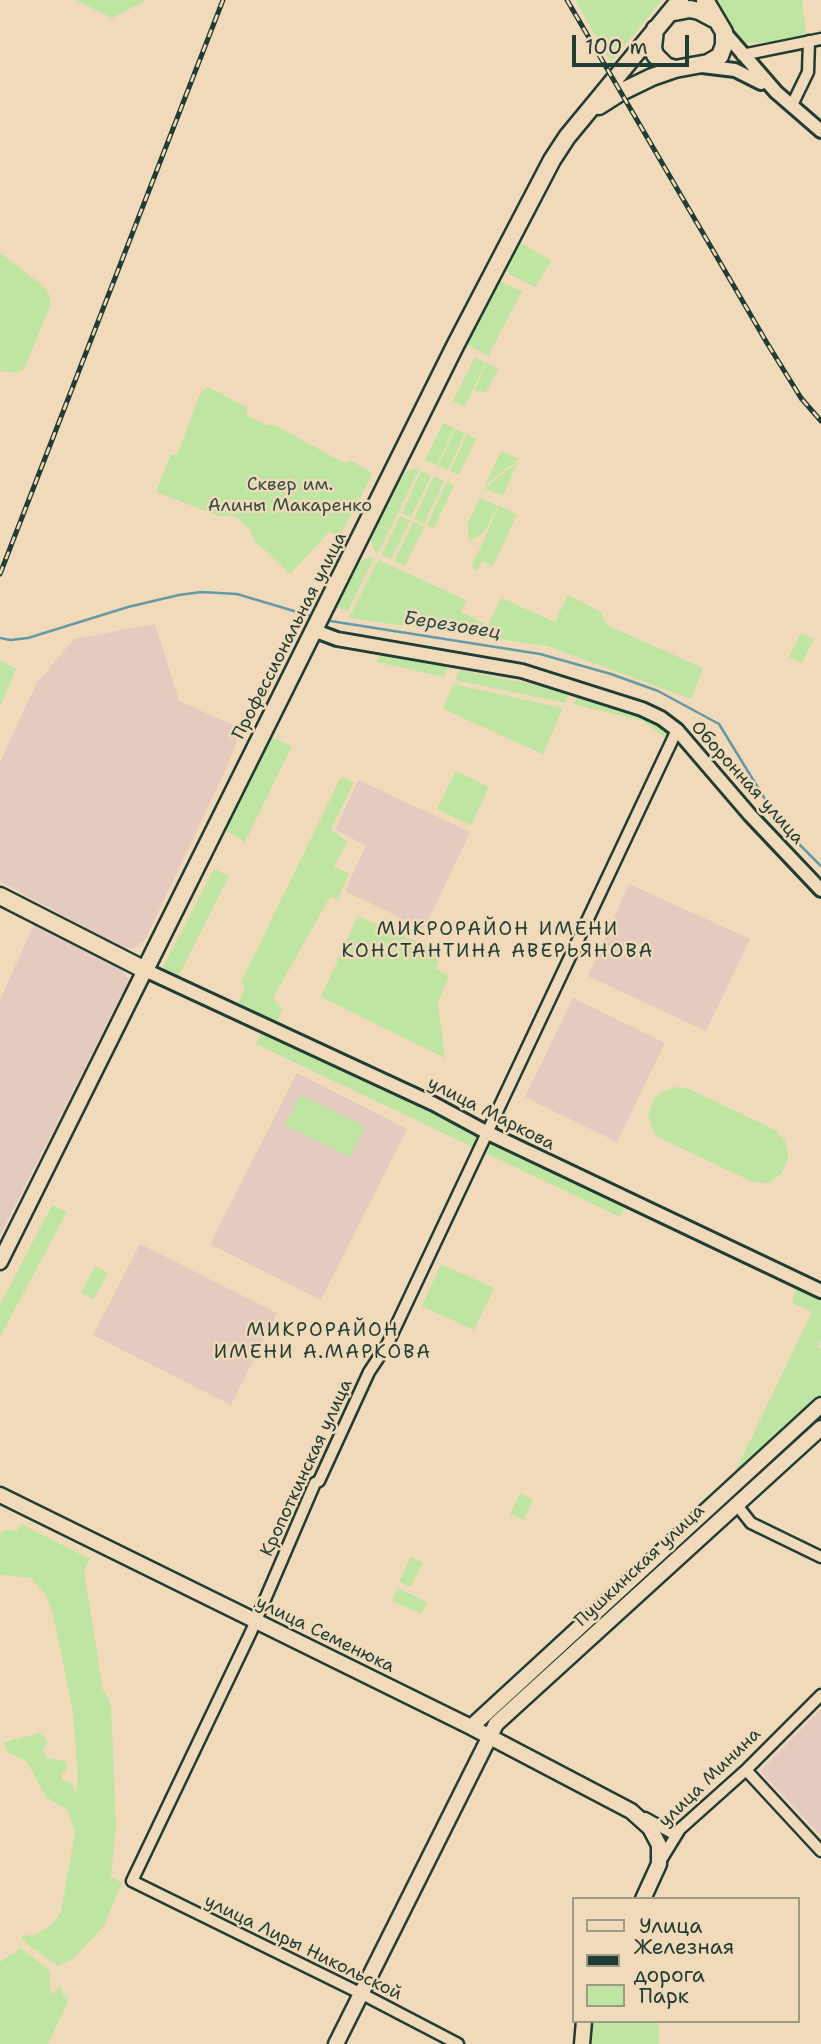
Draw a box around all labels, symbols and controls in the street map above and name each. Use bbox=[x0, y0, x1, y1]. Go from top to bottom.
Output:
scale bar bbox=[576, 21, 693, 65]
text: 100 m bbox=[585, 33, 648, 61]
park label: Сквер им. Алины Макаренко bbox=[208, 474, 372, 516]
street label: Профессиональная улица bbox=[228, 529, 352, 743]
water label: Березовец bbox=[402, 607, 502, 645]
street label: Оборонная улица bbox=[686, 717, 808, 849]
district label: МИКРОРАЙОН ИМЕНИ КОНСТАНТИНА АВЕРЬЯНОВА bbox=[344, 919, 652, 963]
street label: улица Маркова bbox=[424, 1073, 558, 1155]
district label: МИКРОРАЙОН ИМЕНИ А.МАРКОВА bbox=[216, 1320, 430, 1364]
street label: Кропоткинская улица bbox=[256, 1376, 358, 1560]
street label: Пушкинская улица bbox=[571, 1500, 709, 1632]
street label: улица Семенюка bbox=[252, 1592, 398, 1678]
street label: улица Минина bbox=[654, 1724, 766, 1832]
street label: улица Лиры Никольской bbox=[201, 1891, 405, 2005]
legend bbox=[572, 1897, 800, 2023]
text: Улица bbox=[639, 1912, 702, 1940]
text: Железная дорога bbox=[634, 1933, 734, 1989]
text: Парк bbox=[639, 1982, 689, 2010]

